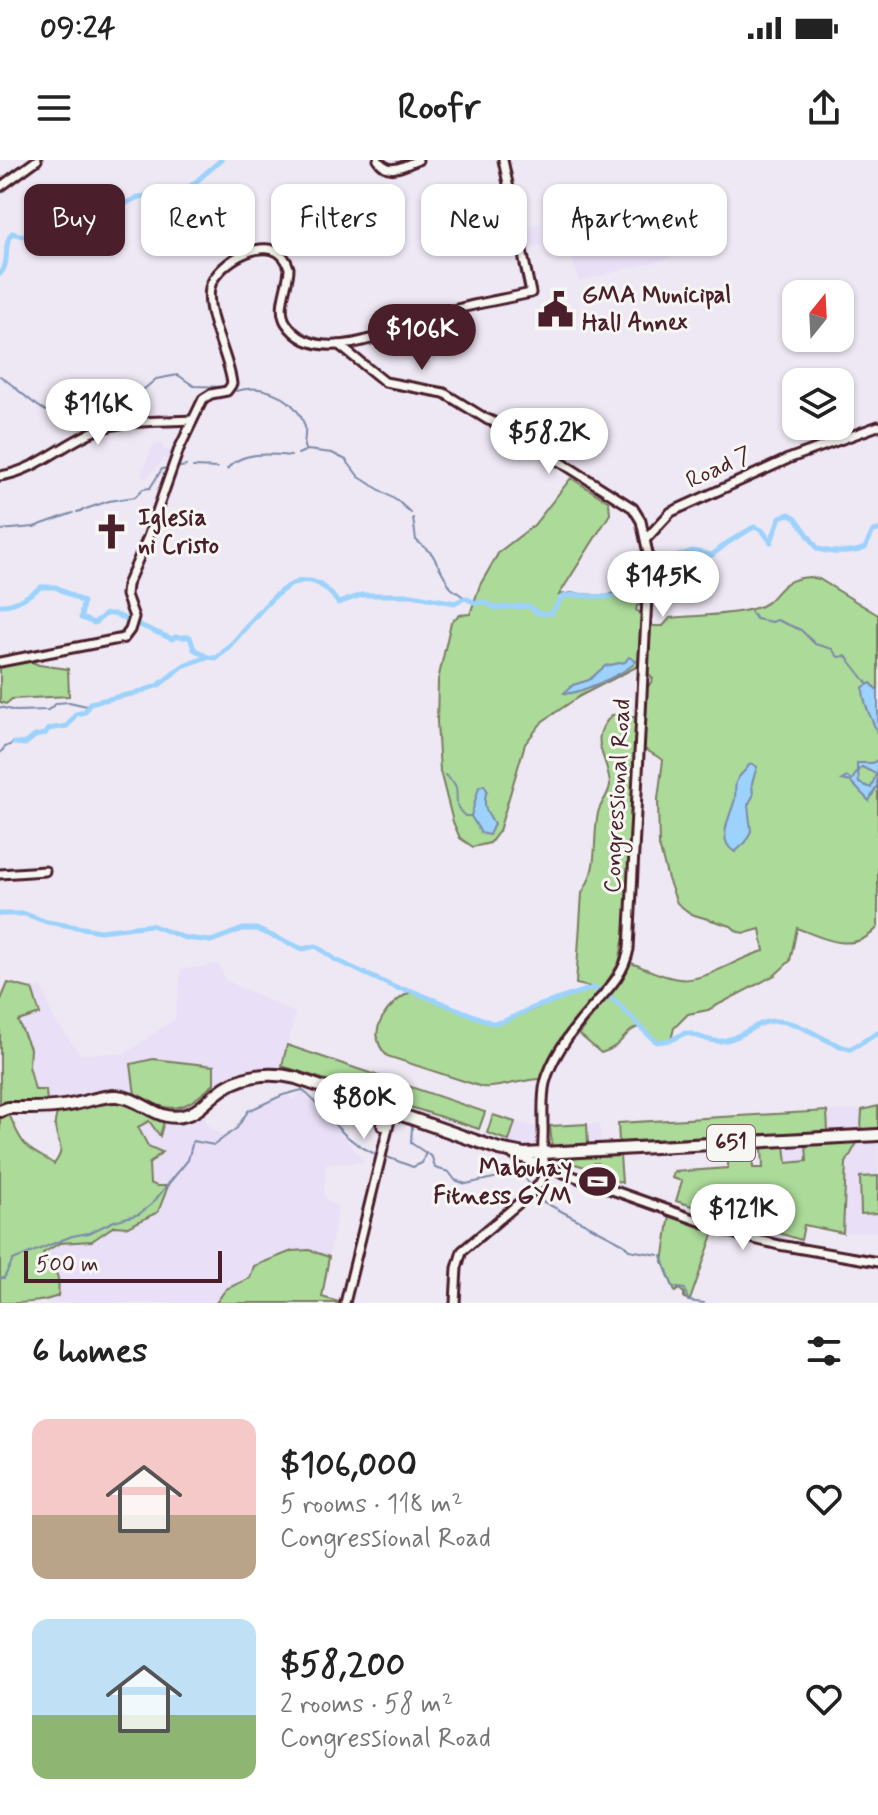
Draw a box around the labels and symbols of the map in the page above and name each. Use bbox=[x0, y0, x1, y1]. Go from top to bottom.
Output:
place label: GMA Municipal Hall Annex bbox=[582, 280, 731, 339]
north arrow bbox=[782, 280, 854, 352]
public building icon: GMA Municipal Hall Annex bbox=[537, 290, 575, 328]
pin: $106K bbox=[366, 304, 478, 372]
pin: $116K bbox=[42, 379, 154, 447]
pin: $58.2K bbox=[484, 408, 614, 476]
street label: Road 7 bbox=[681, 439, 757, 497]
place label: Iglesia ni Cristo bbox=[138, 503, 219, 562]
church icon: Iglesia ni Cristo bbox=[93, 513, 131, 551]
pin: $145K bbox=[607, 551, 719, 619]
street label: Congressional Road bbox=[597, 698, 641, 894]
pin: $80K bbox=[317, 1073, 411, 1141]
road number: 651 bbox=[707, 1125, 755, 1161]
place label: Mabuhay Fitness GYM bbox=[433, 1153, 572, 1212]
sports icon: Mabuhay Fitness GYM bbox=[579, 1163, 617, 1201]
pin: $121K bbox=[687, 1184, 799, 1252]
scale bar bbox=[24, 1247, 222, 1283]

